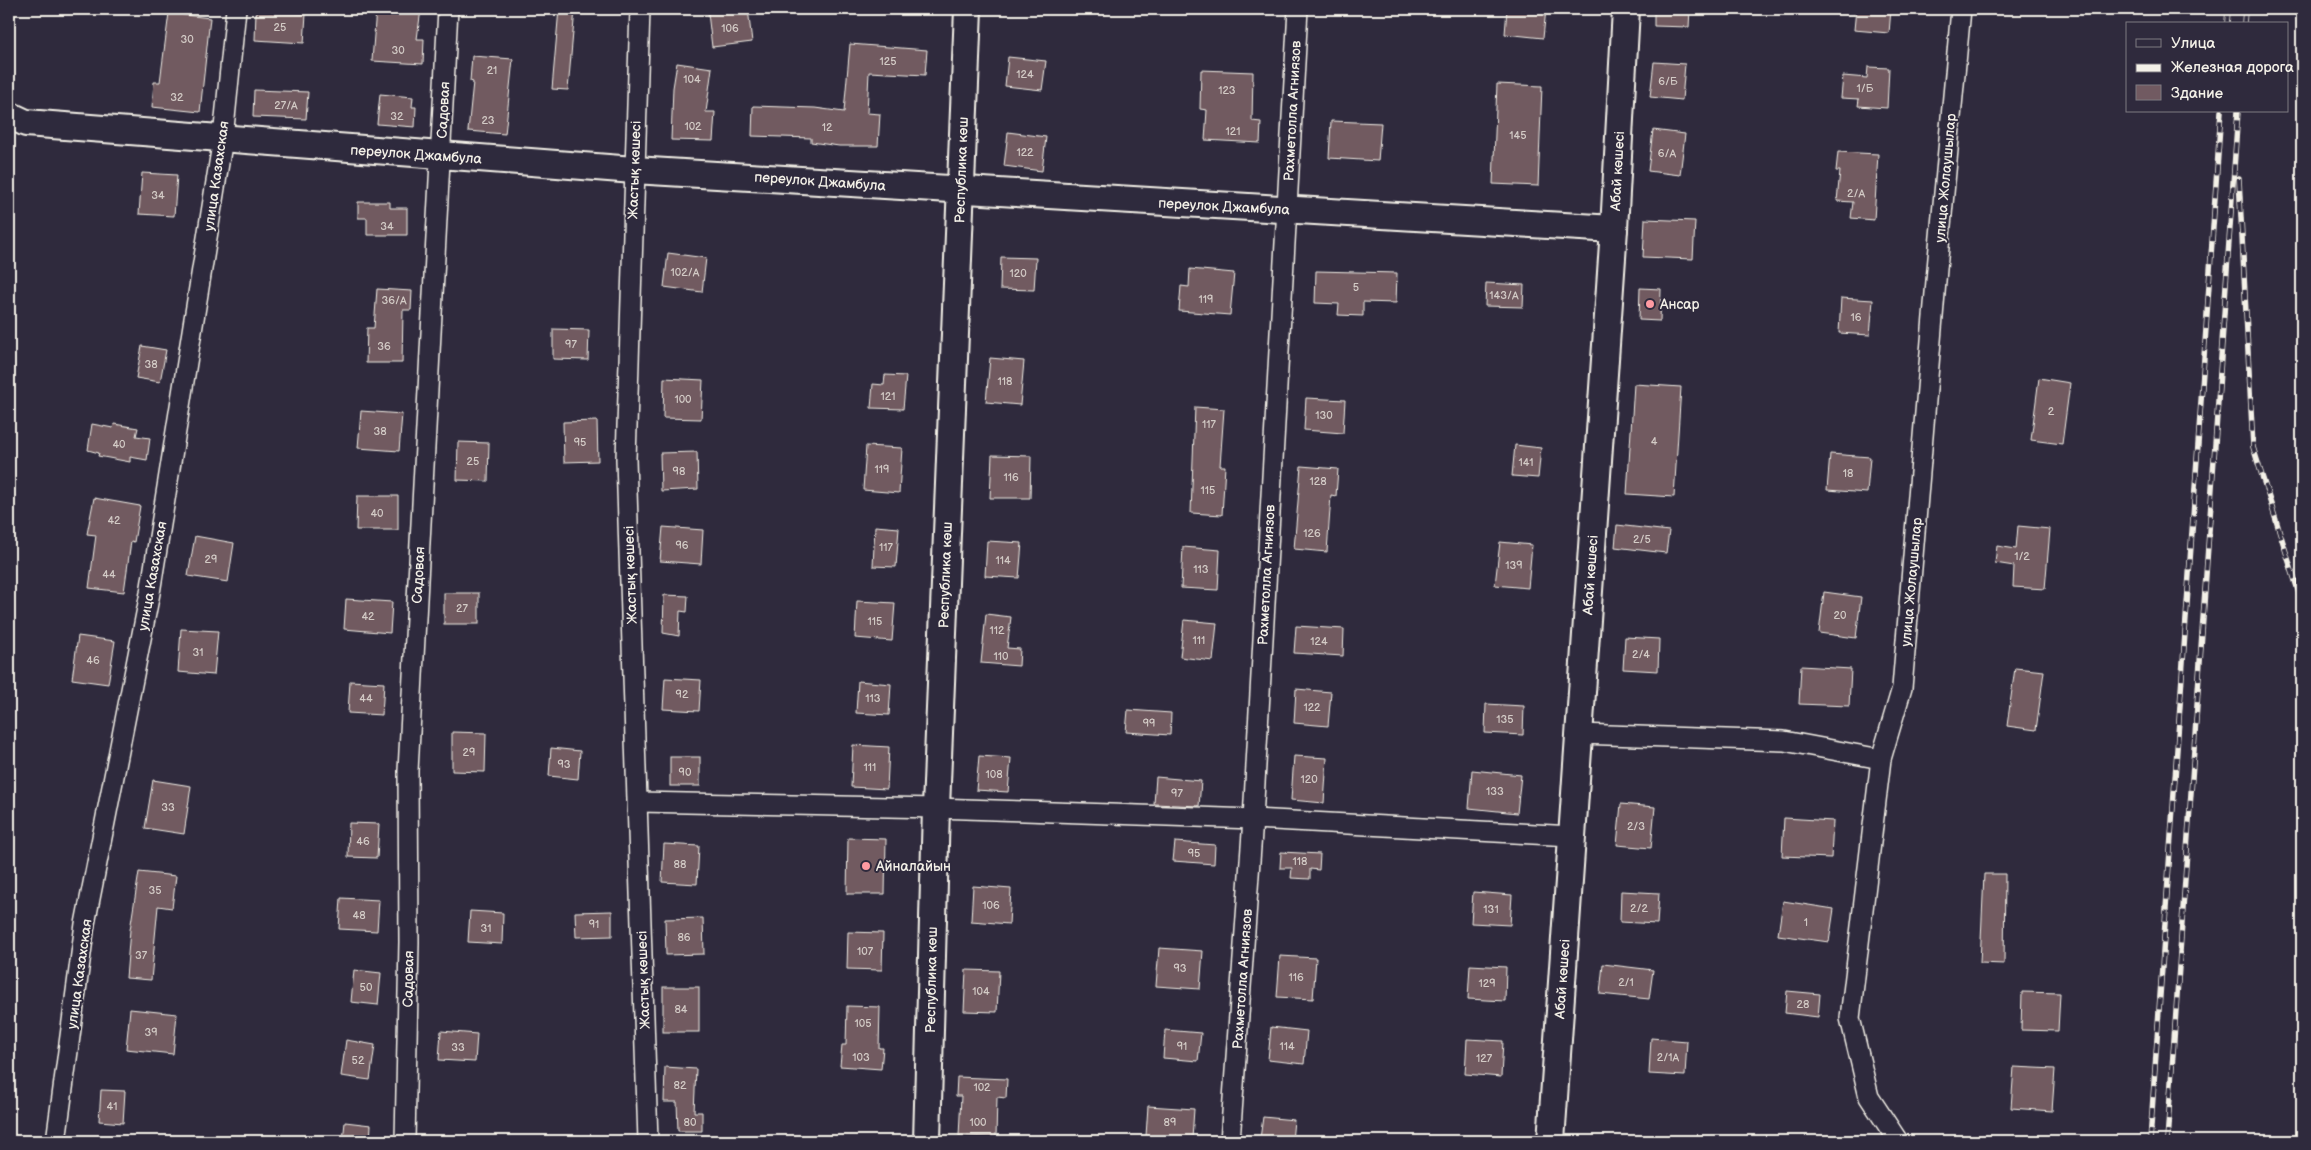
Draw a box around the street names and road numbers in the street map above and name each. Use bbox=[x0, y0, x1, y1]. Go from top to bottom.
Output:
street label: Рахметолла Агниязов bbox=[1280, 40, 1305, 182]
street label: Садовая bbox=[434, 81, 453, 139]
street label: улица Жолаушылар bbox=[1931, 113, 1960, 243]
street label: Республика көш bbox=[951, 116, 972, 224]
street label: улица Казахская bbox=[200, 120, 233, 232]
street label: Жастық көшесі bbox=[624, 120, 645, 220]
street label: Абай көшесі bbox=[1607, 131, 1628, 212]
street label: переулок Джамбула bbox=[350, 141, 483, 168]
street label: переулок Джамбула bbox=[754, 168, 887, 195]
street label: переулок Джамбула bbox=[1158, 195, 1291, 218]
street label: Рахметолла Агниязов bbox=[1254, 504, 1279, 646]
street label: улица Жолаушылар bbox=[1897, 517, 1926, 647]
street label: улица Казахская bbox=[134, 520, 171, 632]
street label: Республика көш bbox=[935, 521, 956, 629]
street label: Жастық көшесі bbox=[620, 525, 641, 625]
street label: Абай көшесі bbox=[1579, 534, 1602, 617]
street label: Садовая bbox=[409, 546, 428, 604]
street label: Рахметолла Агниязов bbox=[1229, 908, 1256, 1050]
street label: улица Казахская bbox=[63, 918, 96, 1030]
street label: Республика көш bbox=[922, 926, 941, 1033]
street label: Жастық көшесі bbox=[633, 930, 654, 1030]
street label: Абай көшесі bbox=[1551, 938, 1574, 1021]
street label: Садовая bbox=[400, 950, 417, 1008]

